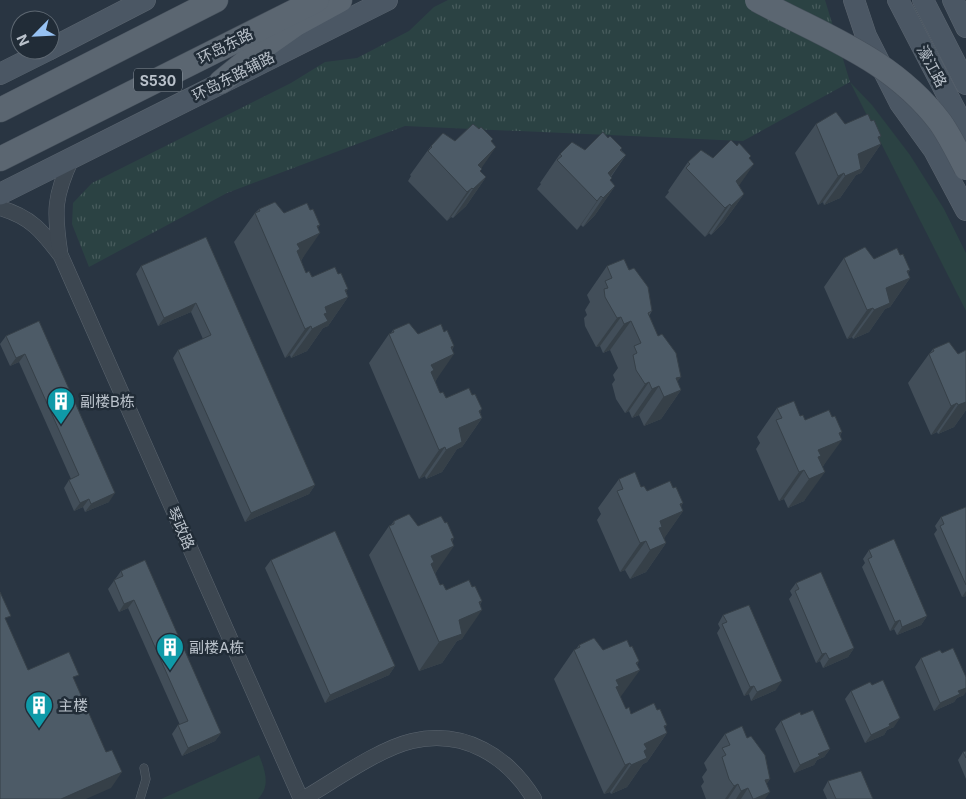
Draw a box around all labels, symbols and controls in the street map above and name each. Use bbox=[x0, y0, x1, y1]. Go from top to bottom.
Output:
north arrow bbox=[10, 10, 60, 60]
street label: 环岛东路 bbox=[194, 24, 256, 68]
text: N bbox=[13, 32, 33, 49]
street label: 濠江路 bbox=[913, 42, 951, 90]
street label: 环岛东路辅路 bbox=[189, 47, 277, 105]
road number: S530 bbox=[134, 68, 182, 92]
building icon: 副楼B栋 bbox=[46, 386, 76, 425]
place label: 副楼B栋 bbox=[80, 392, 135, 411]
street label: 琴政路 bbox=[163, 504, 199, 552]
building icon: 副楼A栋 bbox=[155, 632, 185, 671]
place label: 副楼A栋 bbox=[189, 638, 244, 657]
building icon: 主楼 bbox=[24, 690, 54, 729]
place label: 主楼 bbox=[58, 696, 88, 715]

